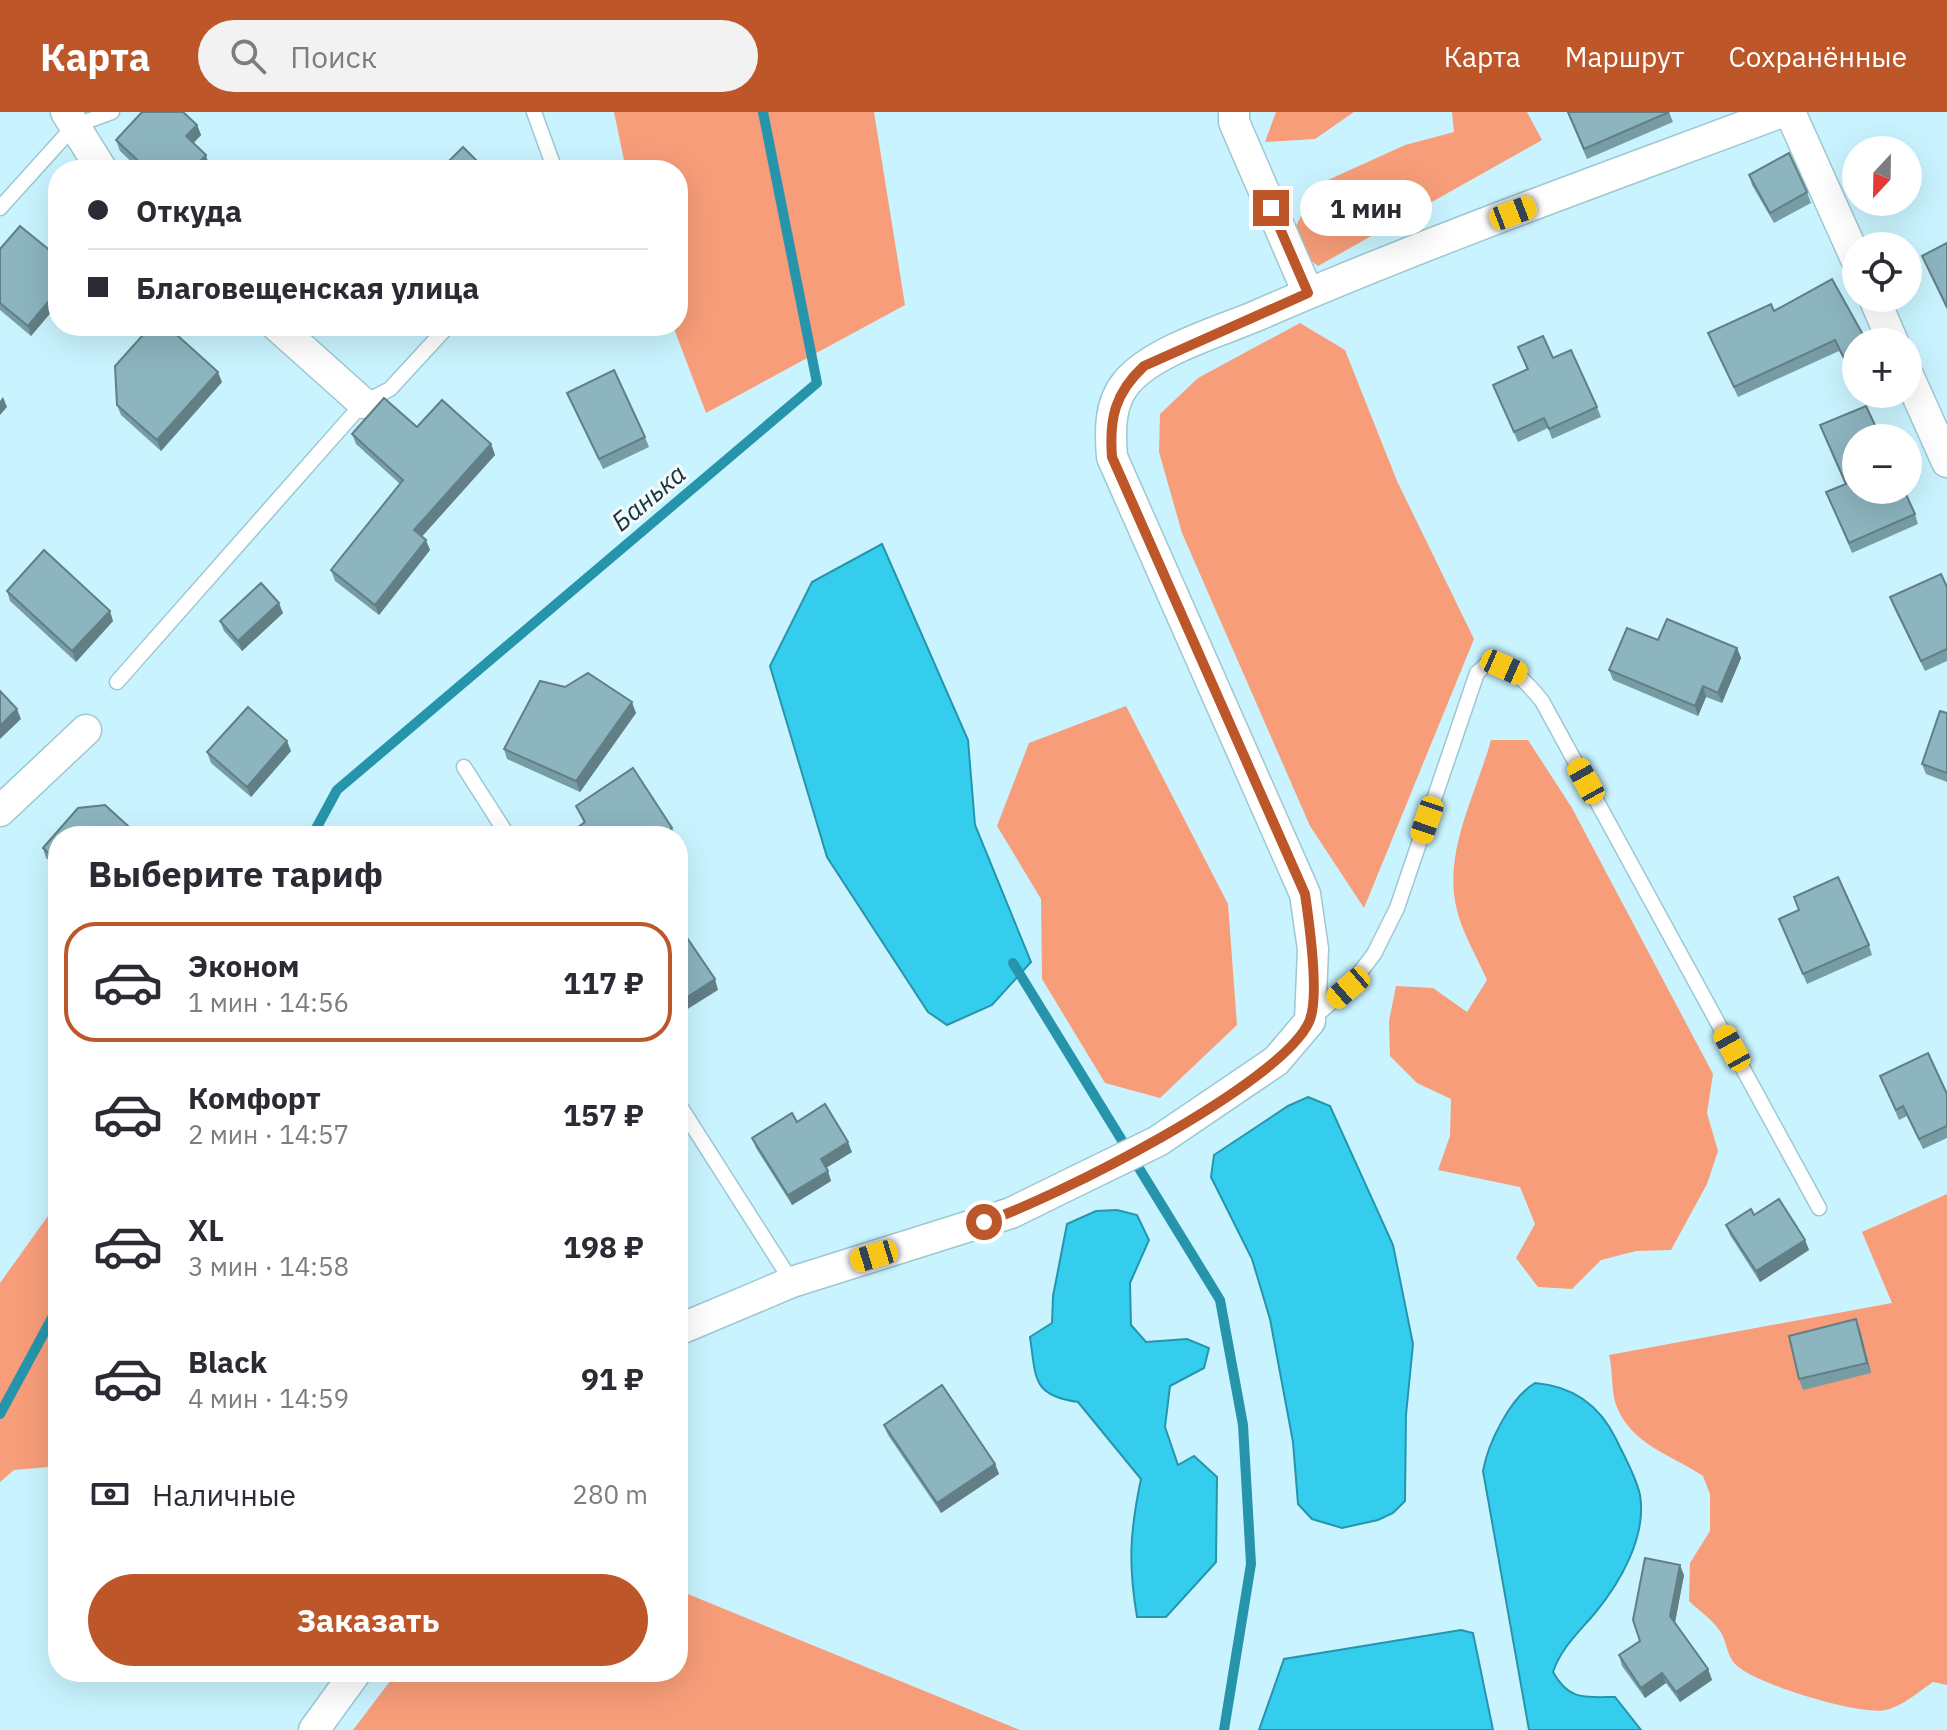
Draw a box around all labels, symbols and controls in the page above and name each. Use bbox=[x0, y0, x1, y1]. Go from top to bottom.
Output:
search box bbox=[198, 20, 758, 92]
text: Карта bbox=[40, 32, 150, 81]
icon: search bbox=[226, 34, 270, 78]
text: Поиск bbox=[290, 37, 377, 76]
text: Карта bbox=[1444, 38, 1521, 75]
text: Маршрут bbox=[1565, 38, 1684, 75]
text: Сохранённые bbox=[1728, 38, 1907, 75]
north arrow bbox=[1842, 136, 1922, 216]
map controls bbox=[1842, 136, 1922, 504]
callout: 1 мин bbox=[1299, 180, 1431, 236]
route end bbox=[1253, 190, 1289, 226]
text: Откуда bbox=[136, 191, 242, 230]
text: 1 мин bbox=[1330, 191, 1402, 225]
car bbox=[1486, 193, 1540, 233]
button: locate bbox=[1842, 232, 1922, 312]
text: Благовещенская улица bbox=[136, 268, 479, 307]
button: + bbox=[1842, 328, 1922, 408]
button: − bbox=[1842, 424, 1922, 504]
water label: Банька bbox=[604, 456, 692, 538]
car bbox=[1477, 646, 1531, 688]
car bbox=[1564, 754, 1608, 808]
car bbox=[1408, 793, 1446, 847]
text: Выберите тариф bbox=[88, 850, 383, 897]
icon: car bbox=[92, 946, 164, 1018]
text: Эконом bbox=[188, 946, 299, 985]
text: 117 ₽ bbox=[563, 963, 644, 1002]
car bbox=[1322, 963, 1374, 1013]
text: 1 мин · 14:56 bbox=[188, 985, 349, 1019]
car bbox=[1710, 1021, 1754, 1075]
icon: car bbox=[92, 1078, 164, 1150]
text: Комфорт bbox=[188, 1078, 321, 1117]
text: 157 ₽ bbox=[563, 1095, 644, 1134]
text: 2 мин · 14:57 bbox=[188, 1117, 349, 1151]
route start bbox=[966, 1204, 1002, 1240]
icon: car bbox=[92, 1210, 164, 1282]
text: XL bbox=[188, 1210, 224, 1249]
text: 198 ₽ bbox=[563, 1227, 644, 1266]
car bbox=[848, 1238, 900, 1274]
text: 3 мин · 14:58 bbox=[188, 1249, 349, 1283]
icon: car bbox=[92, 1342, 164, 1414]
text: Black bbox=[188, 1342, 267, 1381]
text: 91 ₽ bbox=[581, 1359, 644, 1398]
text: 4 мин · 14:59 bbox=[188, 1381, 349, 1415]
icon: cash bbox=[88, 1472, 132, 1516]
text: Наличные bbox=[152, 1475, 296, 1514]
text: 280 m bbox=[572, 1477, 648, 1511]
button: Заказать bbox=[88, 1574, 648, 1666]

